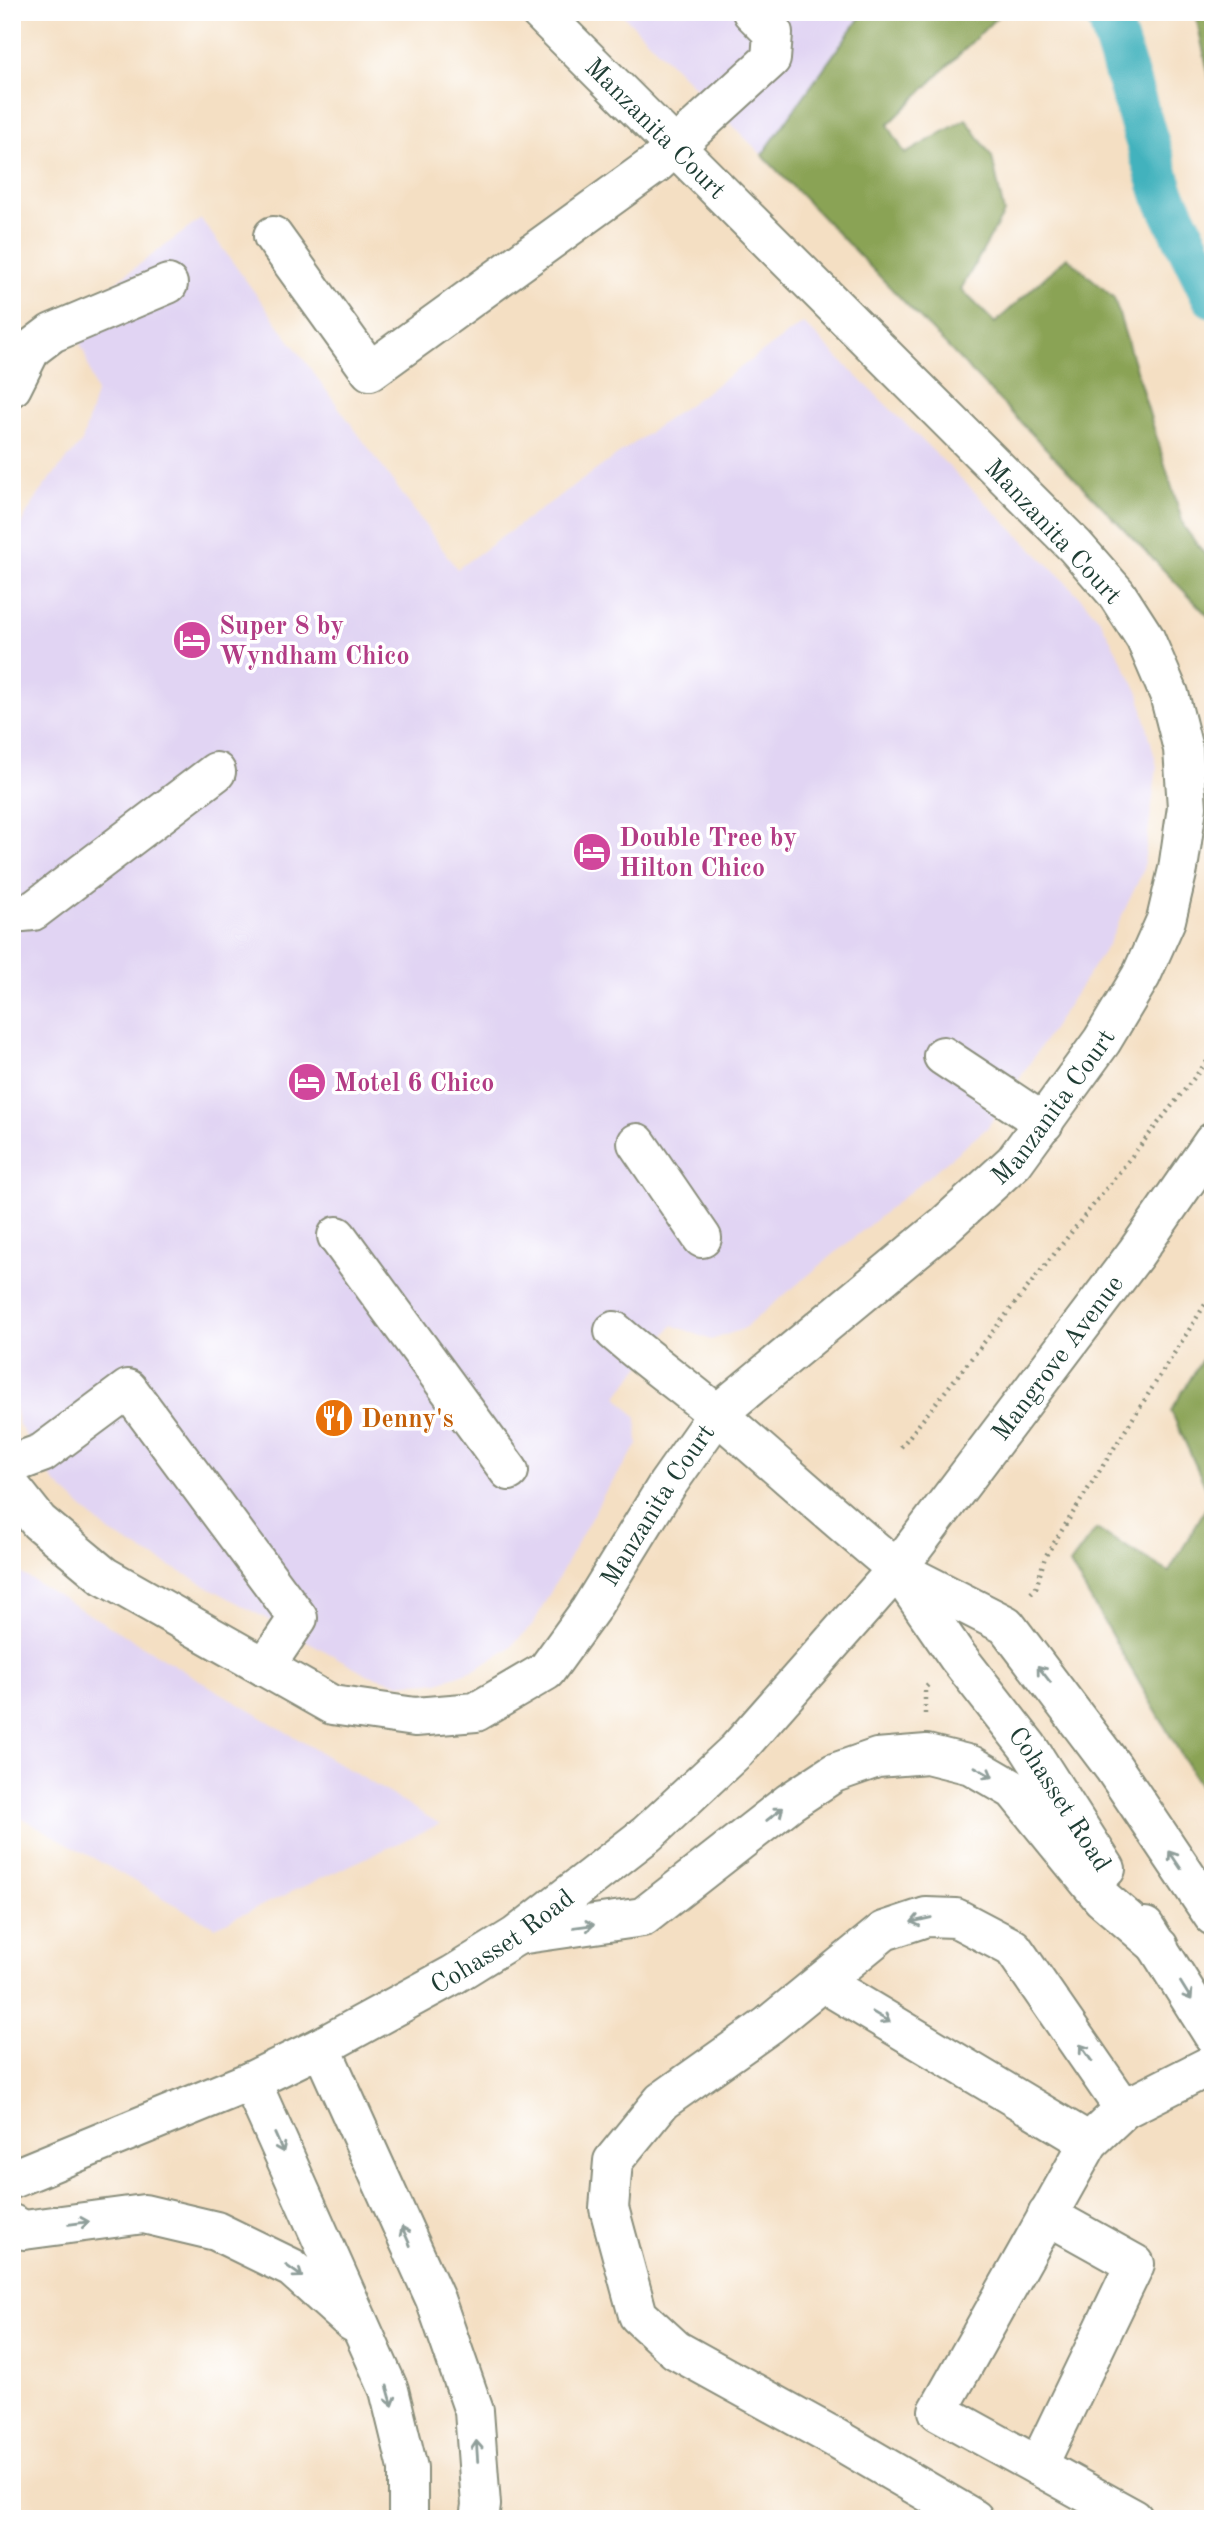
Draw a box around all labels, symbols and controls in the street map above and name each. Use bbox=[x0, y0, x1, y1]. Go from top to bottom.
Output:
street label: Manzanita Court bbox=[579, 54, 730, 205]
street label: Manzanita Court bbox=[979, 455, 1126, 610]
place label: Super 8 by Wyndham Chico bbox=[219, 614, 410, 670]
hotel icon: Super 8 by Wyndham Chico bbox=[171, 619, 213, 661]
place label: Double Tree by Hilton Chico bbox=[619, 826, 797, 882]
hotel icon: Double Tree by Hilton Chico bbox=[571, 831, 613, 873]
street label: Manzanita Court bbox=[987, 1025, 1121, 1191]
hotel icon: Motel 6 Chico bbox=[286, 1061, 328, 1103]
place label: Motel 6 Chico bbox=[334, 1071, 494, 1097]
street label: Mangrove Avenue bbox=[988, 1271, 1129, 1446]
restaurant icon: Denny's bbox=[313, 1397, 355, 1439]
place label: Denny's bbox=[361, 1407, 454, 1433]
street label: Manzanita Court bbox=[597, 1420, 720, 1591]
one-way arrow bbox=[1036, 1665, 1051, 1683]
street label: Cohasset Road bbox=[1002, 1723, 1115, 1876]
one-way arrow bbox=[973, 1765, 993, 1779]
one-way arrow bbox=[765, 1806, 783, 1821]
one-way arrow bbox=[1168, 1850, 1182, 1870]
street label: Cohasset Road bbox=[427, 1885, 579, 1999]
one-way arrow bbox=[910, 1915, 932, 1928]
one-way arrow bbox=[572, 1919, 595, 1932]
one-way arrow bbox=[1178, 1981, 1193, 2000]
one-way arrow bbox=[870, 2010, 890, 2024]
one-way arrow bbox=[1079, 2044, 1093, 2063]
one-way arrow bbox=[273, 2132, 286, 2153]
one-way arrow bbox=[67, 2216, 90, 2229]
one-way arrow bbox=[399, 2226, 412, 2247]
one-way arrow bbox=[284, 2263, 303, 2278]
one-way arrow bbox=[385, 2385, 398, 2407]
one-way arrow bbox=[470, 2440, 483, 2463]

